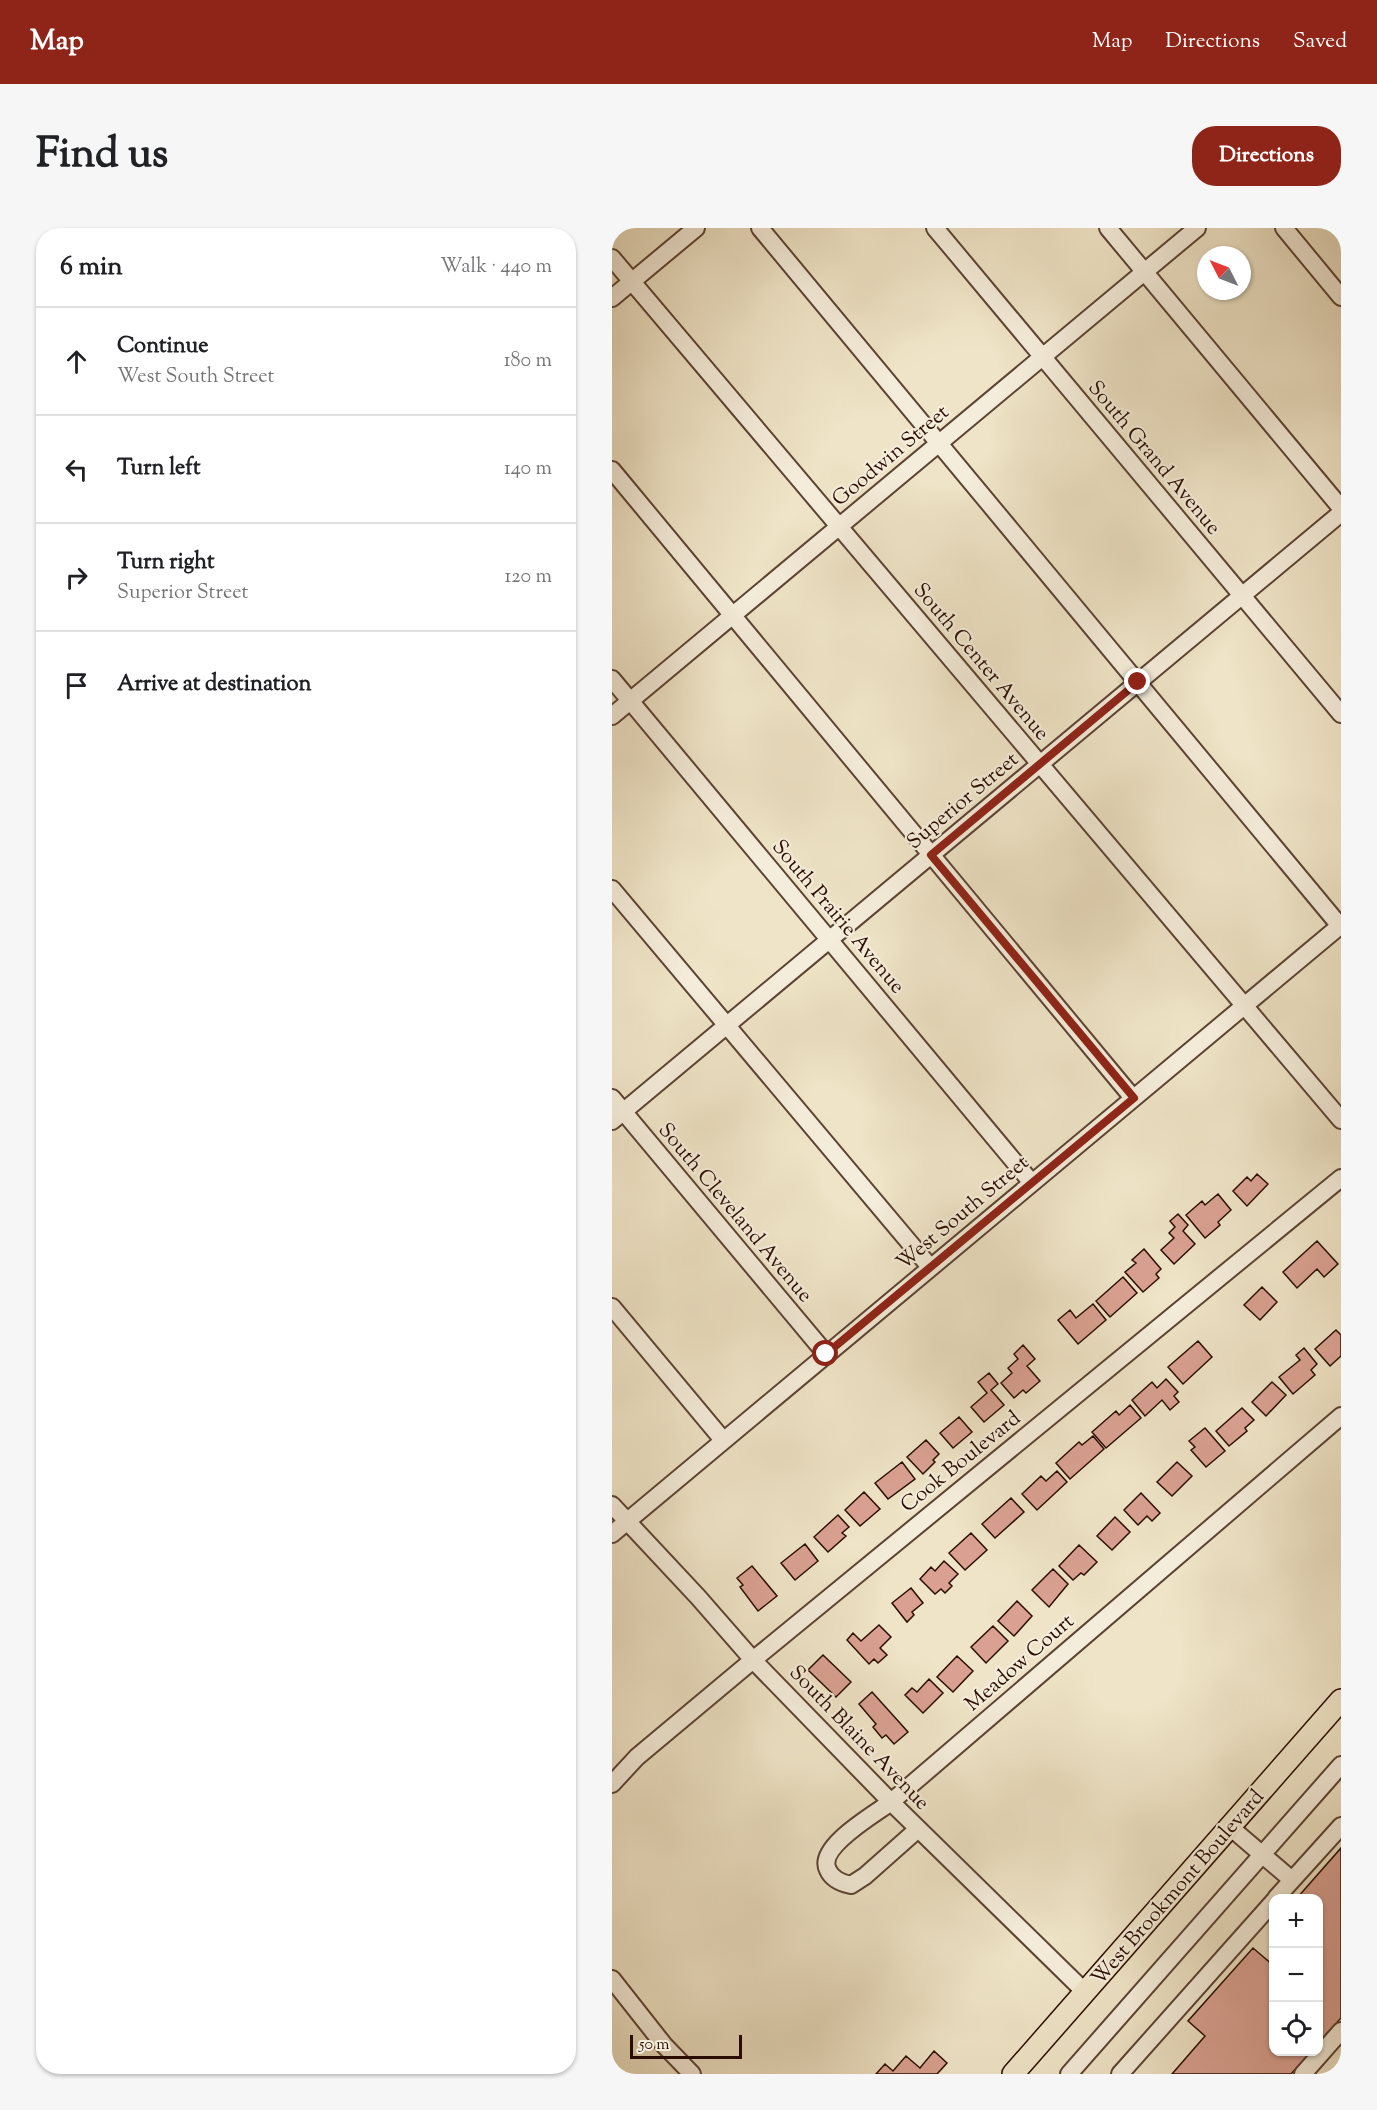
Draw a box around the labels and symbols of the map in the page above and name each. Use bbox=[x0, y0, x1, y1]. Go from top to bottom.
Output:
north arrow bbox=[1197, 246, 1251, 300]
street label: South Grand Avenue bbox=[1080, 375, 1227, 542]
street label: Goodwin Street bbox=[826, 399, 956, 514]
street label: South Center Avenue bbox=[905, 577, 1056, 748]
route end bbox=[1124, 668, 1150, 694]
street label: Superior Street bbox=[901, 746, 1026, 857]
street label: South Prairie Avenue bbox=[764, 834, 911, 1001]
street label: South Cleveland Avenue bbox=[650, 1117, 819, 1310]
street label: West South Street bbox=[890, 1149, 1036, 1278]
route start bbox=[812, 1340, 838, 1366]
street label: Cook Boulevard bbox=[895, 1405, 1028, 1521]
street label: Meadow Court bbox=[959, 1608, 1081, 1719]
street label: South Blaine Avenue bbox=[781, 1659, 936, 1818]
street label: West Brookmont Boulevard bbox=[1085, 1784, 1272, 1993]
scale bar bbox=[630, 2032, 742, 2060]

